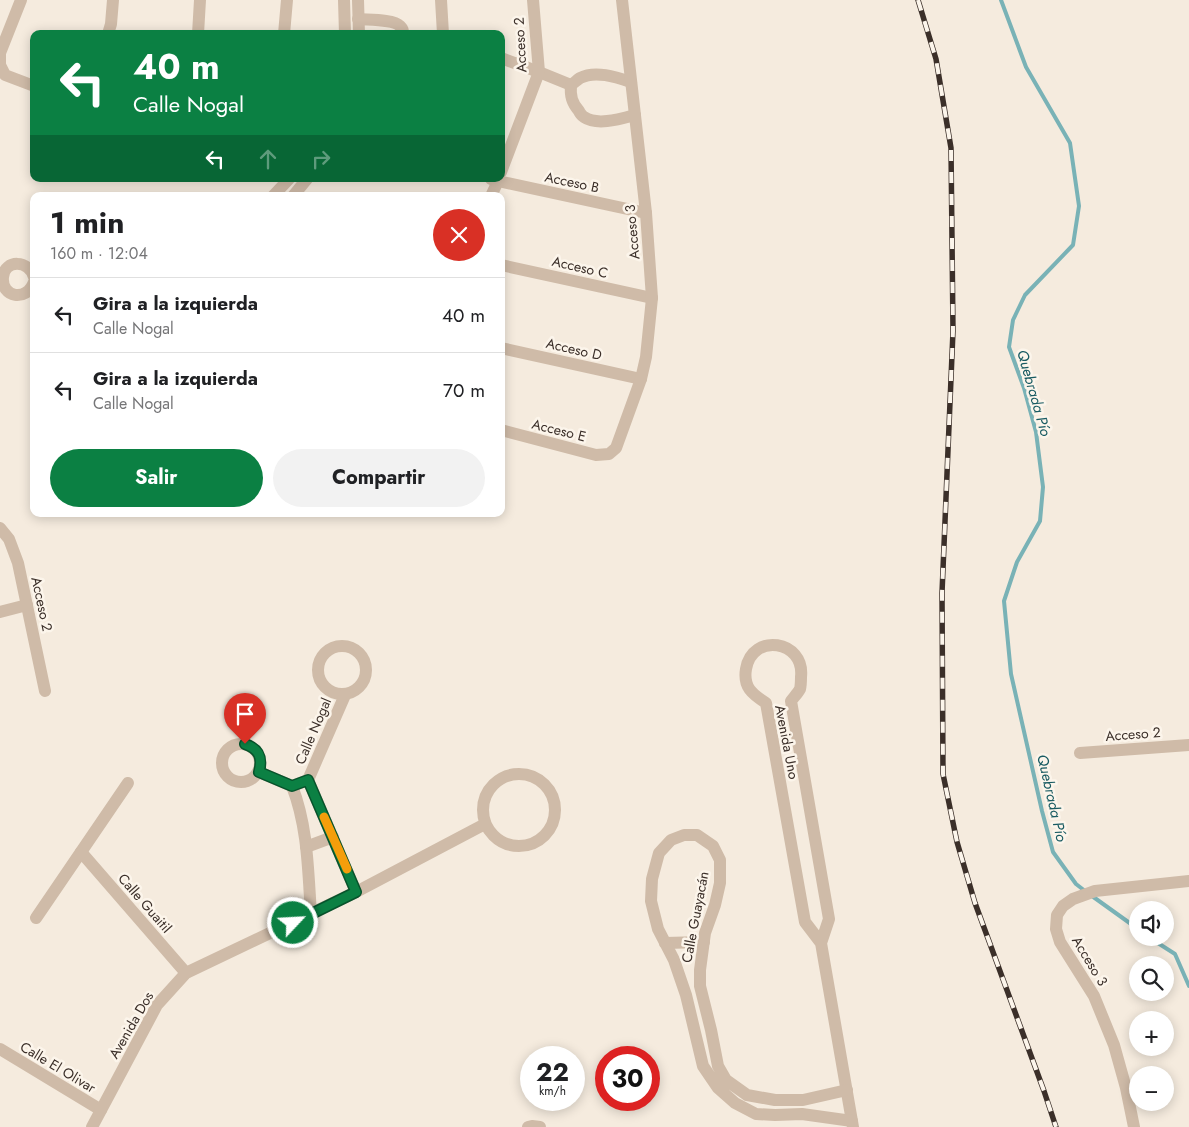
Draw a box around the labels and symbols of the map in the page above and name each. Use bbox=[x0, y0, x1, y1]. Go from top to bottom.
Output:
street label: Acceso 2 bbox=[509, 17, 531, 73]
street label: Acceso B bbox=[543, 166, 601, 198]
street label: Acceso 3 bbox=[620, 203, 644, 260]
street label: Acceso C bbox=[550, 251, 610, 283]
street label: Acceso D bbox=[544, 333, 604, 365]
water label: Quebrada Pío bbox=[1011, 347, 1057, 439]
street label: Acceso E bbox=[530, 414, 588, 446]
street label: Acceso 2 bbox=[26, 575, 58, 633]
pin bbox=[224, 693, 266, 744]
street label: Calle Nogal bbox=[290, 695, 336, 767]
street label: Avenida Uno bbox=[770, 703, 804, 781]
street label: Acceso 2 bbox=[1105, 722, 1161, 746]
water label: Quebrada Pío bbox=[1031, 752, 1073, 844]
street label: Calle Guaitil bbox=[114, 869, 176, 937]
street label: Calle Guayacán bbox=[676, 870, 714, 964]
position arrow bbox=[266, 896, 318, 948]
street label: Acceso 3 bbox=[1067, 932, 1113, 990]
street label: Avenida Dos bbox=[104, 987, 158, 1062]
street label: Calle El Olivar bbox=[16, 1037, 100, 1098]
speed limit sign: 30 bbox=[595, 1046, 660, 1111]

